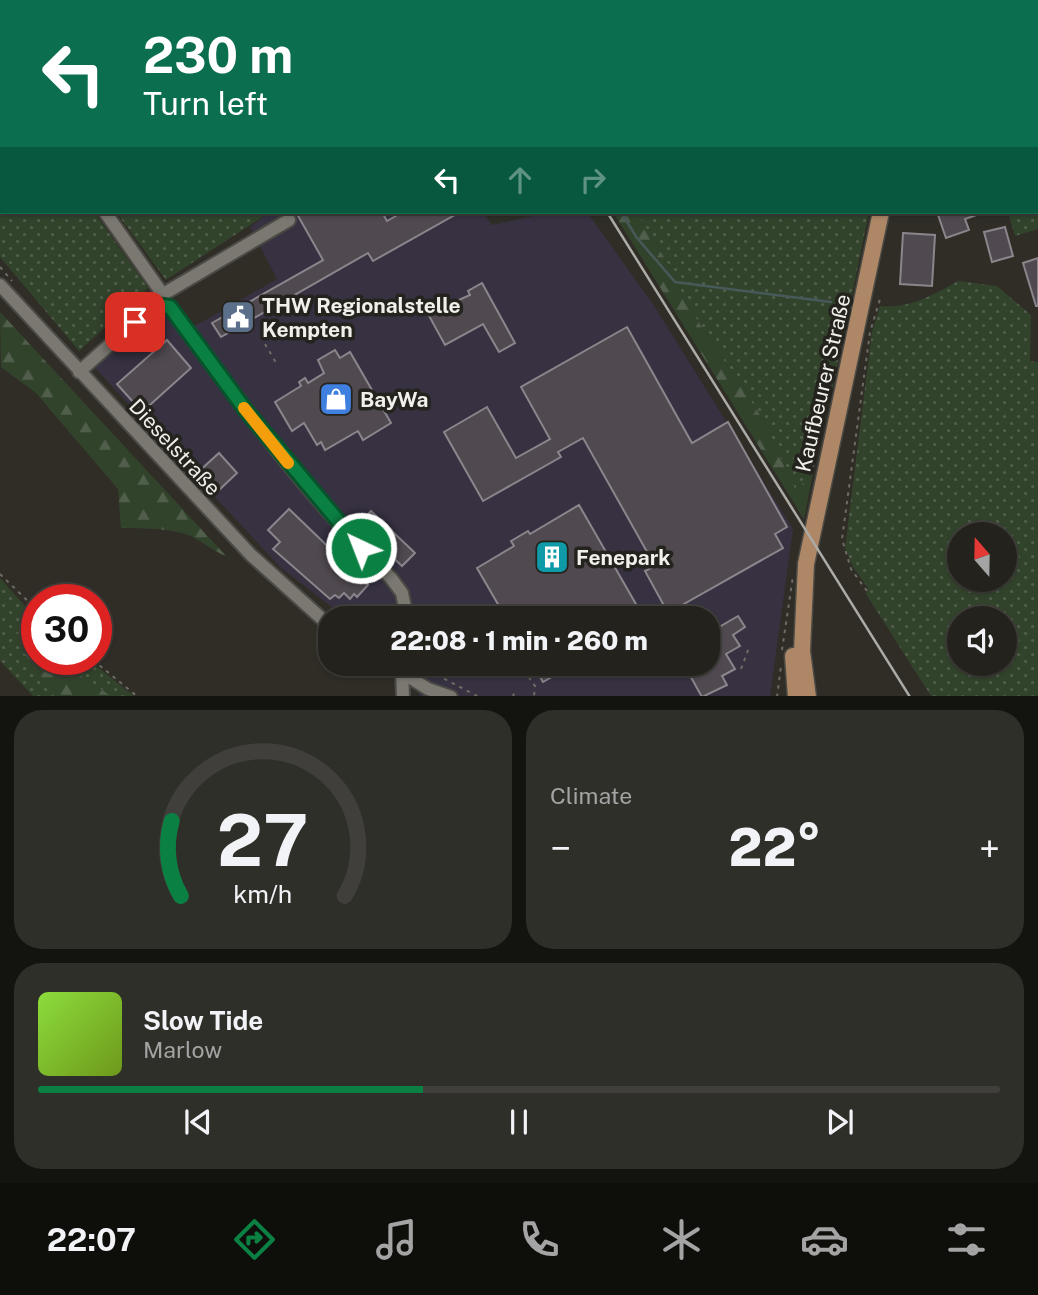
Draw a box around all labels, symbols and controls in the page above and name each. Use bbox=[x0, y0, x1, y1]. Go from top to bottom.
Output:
text: 230 m bbox=[143, 26, 293, 84]
icon: left bbox=[28, 28, 119, 119]
text: Turn left bbox=[143, 85, 268, 122]
icon: left bbox=[428, 161, 466, 199]
icon: ahead bbox=[501, 161, 539, 199]
icon: right bbox=[574, 161, 612, 199]
pin bbox=[105, 292, 165, 352]
street label: Kaufbeurer Straße bbox=[790, 292, 856, 474]
place label: THW Regionalstelle Kempten bbox=[262, 293, 461, 342]
public building icon: THW Regionalstelle Kempten bbox=[219, 298, 257, 336]
icon: arrive bbox=[116, 303, 154, 341]
shop icon: BayWa bbox=[317, 380, 355, 418]
place label: BayWa bbox=[360, 387, 428, 412]
street label: Dieselstraße bbox=[124, 394, 226, 500]
position arrow bbox=[324, 511, 398, 585]
north arrow bbox=[947, 522, 1017, 592]
map controls bbox=[947, 522, 1017, 676]
building icon: Fenepark bbox=[533, 538, 571, 576]
place label: Fenepark bbox=[576, 545, 671, 570]
speed limit sign: 30 bbox=[21, 584, 112, 675]
button: sound bbox=[947, 606, 1017, 676]
text: 22:08 · 1 min · 260 m bbox=[390, 625, 648, 656]
text: Climate bbox=[550, 782, 632, 809]
text: 27 bbox=[217, 797, 309, 882]
text: 22° bbox=[729, 817, 821, 878]
text: − bbox=[550, 826, 571, 871]
text: + bbox=[979, 826, 1000, 871]
text: km/h bbox=[234, 878, 292, 908]
text: Slow Tide bbox=[143, 1005, 263, 1036]
text: Marlow bbox=[143, 1036, 222, 1063]
icon: previous bbox=[179, 1103, 217, 1141]
icon: pause bbox=[500, 1103, 538, 1141]
icon: next bbox=[821, 1103, 859, 1141]
icon: directions bbox=[230, 1215, 279, 1264]
icon: music bbox=[372, 1215, 421, 1264]
icon: phone bbox=[515, 1215, 564, 1264]
icon: climate bbox=[657, 1215, 706, 1264]
icon: car bbox=[800, 1215, 849, 1264]
icon: filters bbox=[942, 1215, 991, 1264]
text: 22:07 bbox=[47, 1221, 136, 1258]

